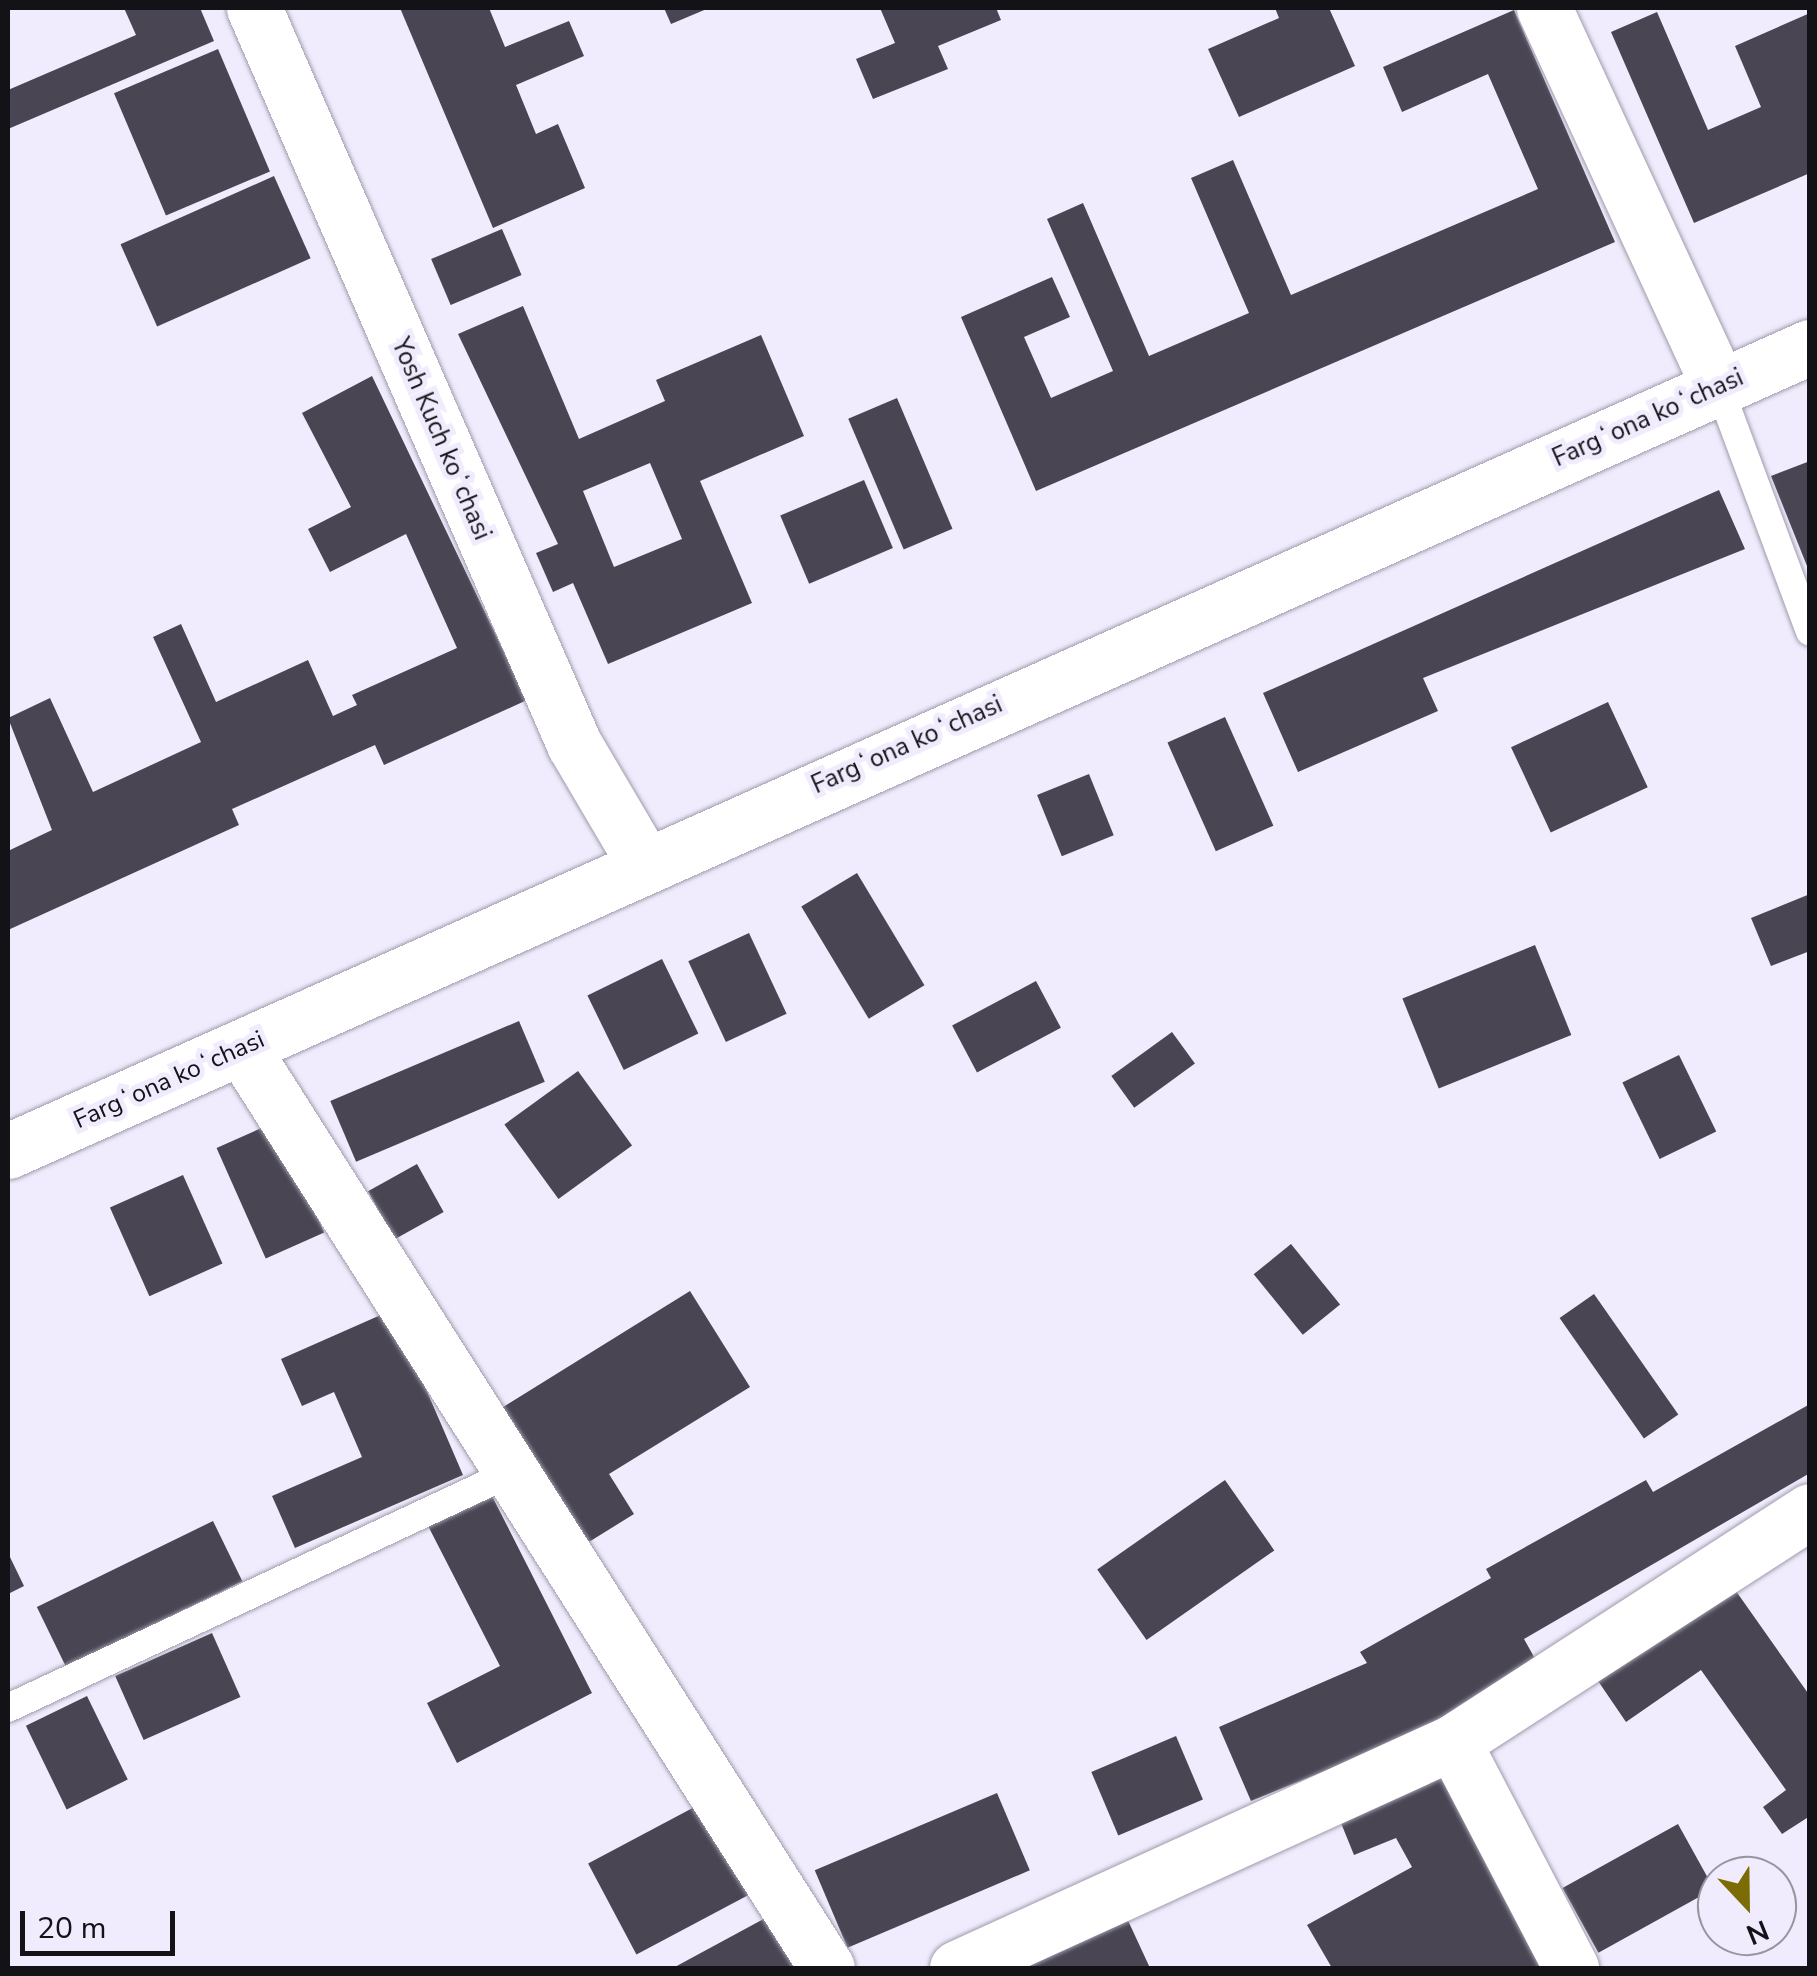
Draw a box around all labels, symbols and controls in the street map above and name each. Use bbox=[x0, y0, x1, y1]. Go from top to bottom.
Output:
street label: Yosh Kuch koʻchasi bbox=[385, 333, 497, 545]
street label: Fargʻona koʻchasi bbox=[1548, 362, 1748, 474]
street label: Fargʻona koʻchasi bbox=[807, 689, 1007, 801]
street label: Fargʻona koʻchasi bbox=[69, 1024, 269, 1136]
north arrow bbox=[1697, 1856, 1797, 1956]
scale bar bbox=[25, 1891, 180, 1953]
text: 20 m bbox=[37, 1908, 106, 1949]
text: N bbox=[1741, 1910, 1774, 1953]

